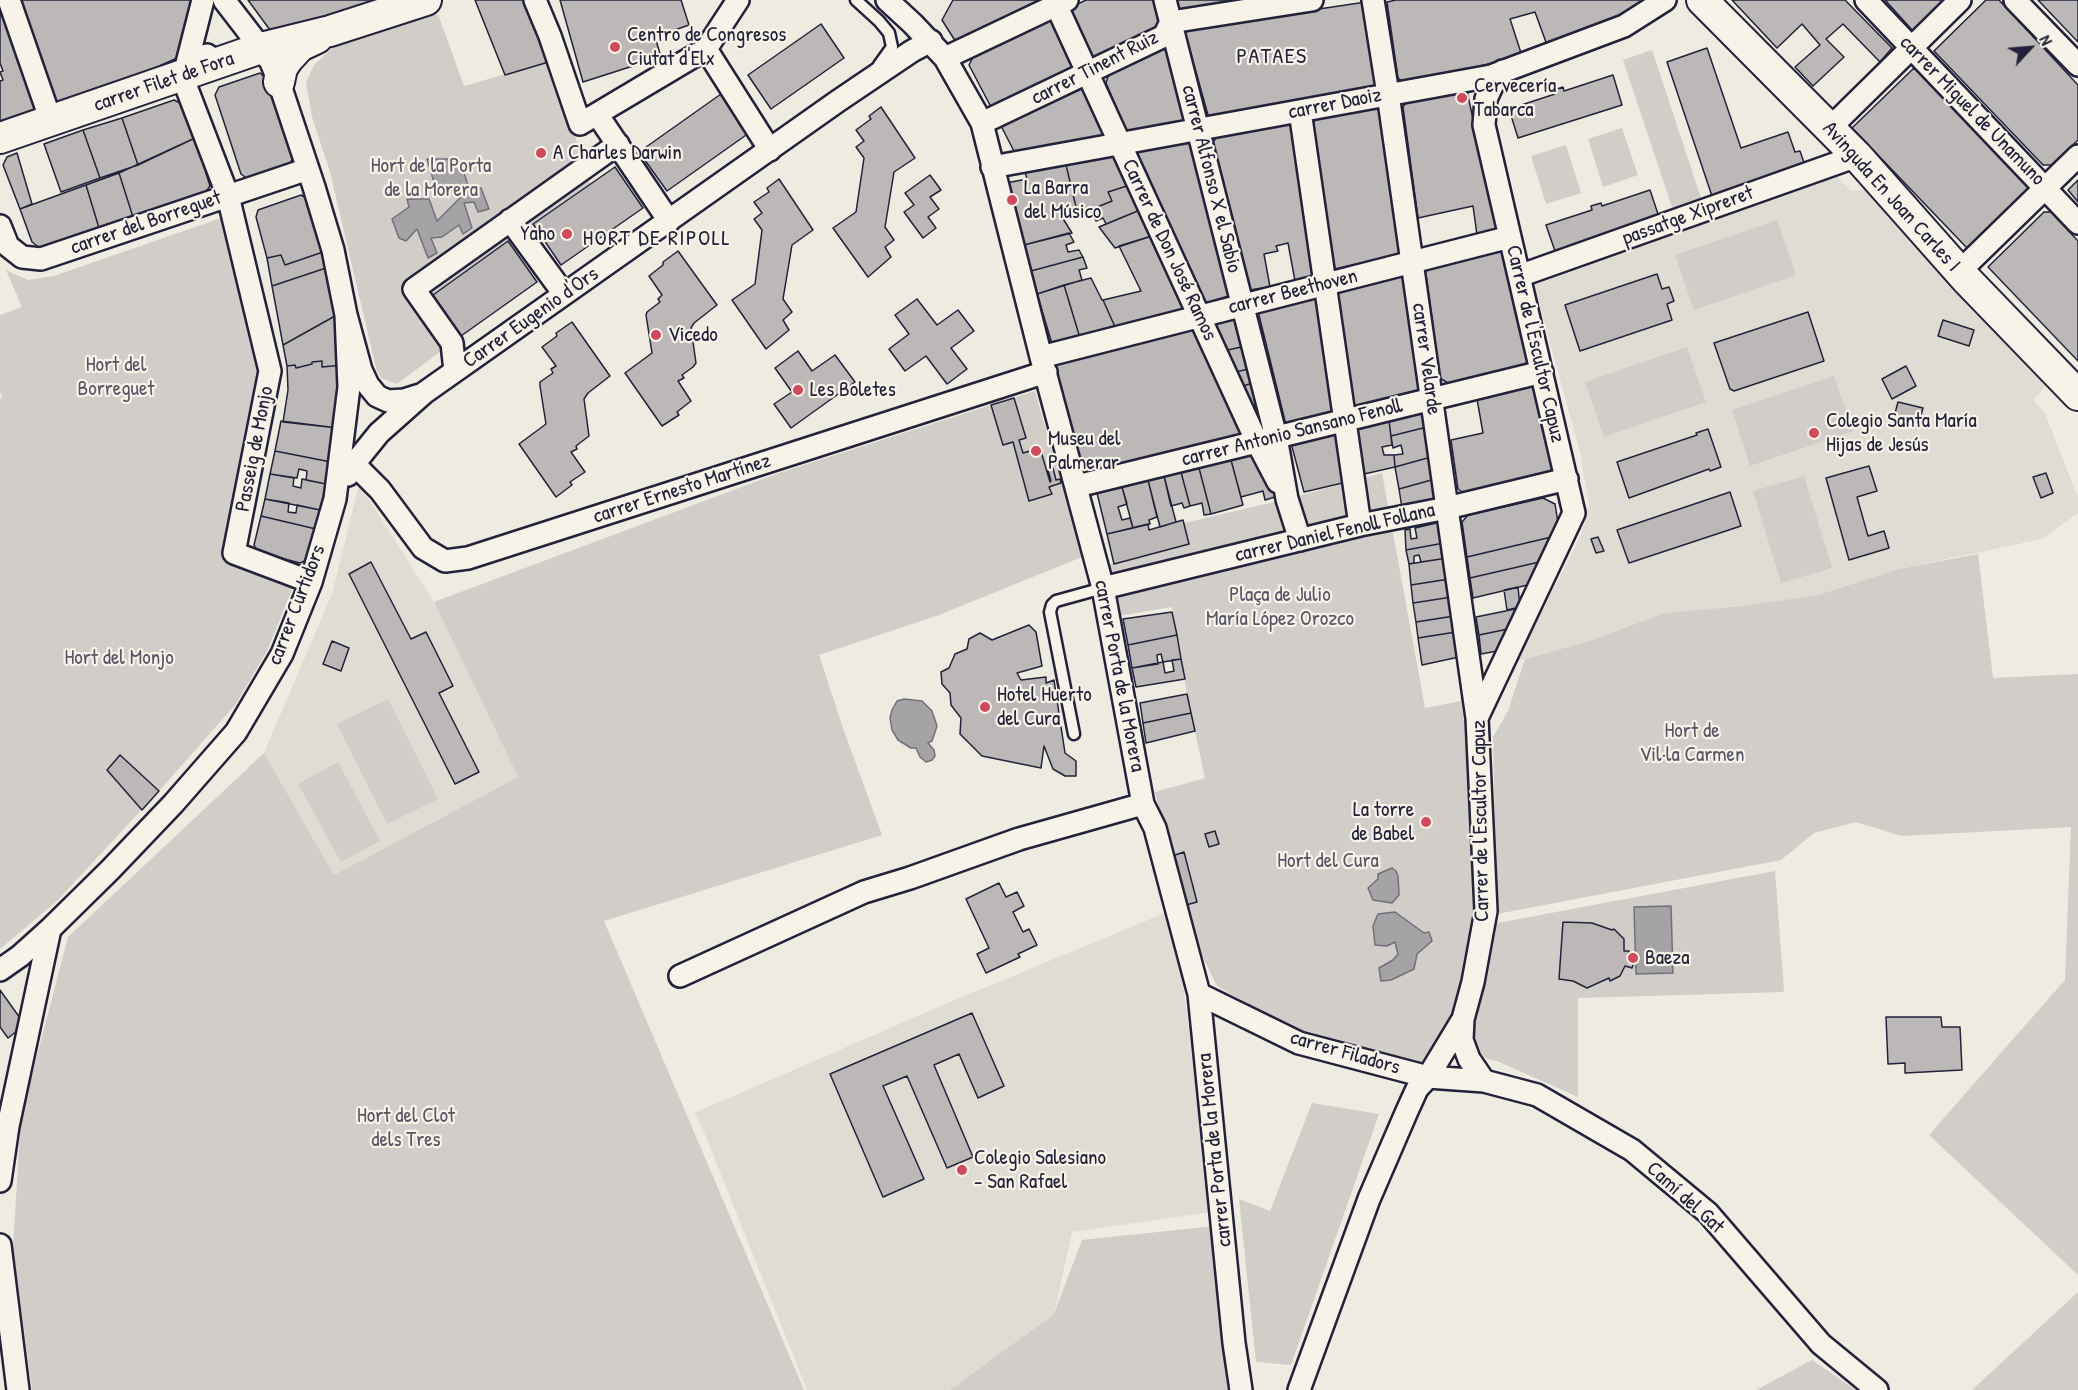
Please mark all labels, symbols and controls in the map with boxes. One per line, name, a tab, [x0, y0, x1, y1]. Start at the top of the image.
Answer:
north arrow	[2000, 18, 2060, 78]
place label: Centro de Congresos Ciutat d'Elx	[627, 22, 786, 72]
street label: carrer Tinent Ruiz	[1027, 25, 1163, 111]
street label: carrer Miguel de Unamuno	[1894, 31, 2050, 191]
text: N	[2034, 31, 2058, 49]
marker: Centro de Congresos Ciutat d'Elx	[608, 40, 622, 54]
district label: PATAES	[1236, 44, 1308, 70]
street label: carrer Filet de Fora	[91, 46, 237, 118]
place label: Cervecería Tabarca	[1474, 73, 1556, 123]
street label: carrer Alfonso X el Sabio	[1175, 83, 1247, 275]
street label: carrer Daoiz	[1286, 83, 1384, 125]
marker: Cervecería Tabarca	[1455, 91, 1469, 105]
street label: Avinguda En Joan Carles I	[1817, 117, 1965, 277]
place label: A Charles Darwin	[553, 140, 682, 166]
marker: A Charles Darwin	[534, 146, 548, 160]
park label: Hort de la Porta de la Morera	[371, 153, 491, 203]
street label: Carrer de Don José Ramos	[1116, 155, 1222, 345]
place label: La Barra del Músico	[1024, 175, 1101, 225]
street label: passatge Xipreret	[1619, 181, 1757, 251]
street label: carrer del Borreguet	[67, 185, 225, 261]
marker: La Barra del Músico	[1005, 193, 1019, 207]
place label: Yaho	[520, 221, 555, 247]
district label: HORT DE RIPOLL	[583, 226, 731, 252]
marker: Yaho	[560, 227, 574, 241]
street label: Carrer de l'Escultor Capuz	[1500, 243, 1570, 445]
street label: Carrer Eugenio d'Ors	[458, 262, 604, 374]
street label: carrer Beethoven	[1226, 264, 1360, 320]
street label: carrer Velarde	[1406, 302, 1446, 416]
place label: Vicedo	[668, 322, 718, 348]
marker: Vicedo	[649, 328, 663, 342]
park label: Hort del Borreguet	[78, 352, 154, 402]
place label: Les Boletes	[810, 377, 896, 403]
marker: Les Boletes	[791, 383, 805, 397]
street label: Passeig de Monjo	[231, 384, 279, 514]
street label: carrer Antonio Sansano Fenoll	[1179, 393, 1405, 473]
place label: Colegio Santa María Hijas de Jesús	[1826, 408, 1977, 458]
place label: Museu del Palmerar	[1048, 426, 1121, 476]
marker: Colegio Santa María Hijas de Jesús	[1807, 426, 1821, 440]
marker: Museu del Palmerar	[1029, 444, 1043, 458]
street label: carrer Ernesto Martínez	[590, 448, 774, 530]
street label: carrer Daniel Fenoll Follana	[1233, 498, 1437, 568]
street label: carrer Curtidors	[263, 541, 331, 669]
street label: carrer Porta de la Morera	[1088, 578, 1150, 774]
park label: Plaça de Julio María López Orozco	[1206, 582, 1354, 632]
park label: Hort del Monjo	[64, 645, 174, 671]
place label: Hotel Huerto del Cura	[997, 682, 1092, 732]
marker: Hotel Huerto del Cura	[978, 700, 992, 714]
park label: Hort de Vil·la Carmen	[1640, 718, 1744, 768]
street label: Carrer de l'Escultor Capuz	[1467, 720, 1495, 922]
place label: La torre de Babel	[1351, 797, 1414, 847]
marker: La torre de Babel	[1419, 815, 1433, 829]
park label: Hort del Cura	[1277, 848, 1379, 874]
place label: Baeza	[1645, 945, 1689, 971]
marker: Baeza	[1626, 951, 1640, 965]
street label: carrer Filadors	[1287, 1025, 1403, 1081]
street label: carrer Porta de la Morera	[1192, 1052, 1238, 1248]
park label: Hort del Clot dels Tres	[357, 1103, 455, 1153]
place label: Colegio Salesiano - San Rafael	[974, 1145, 1106, 1195]
street label: Camí del Gat	[1641, 1157, 1729, 1239]
marker: Colegio Salesiano - San Rafael	[955, 1163, 969, 1177]

